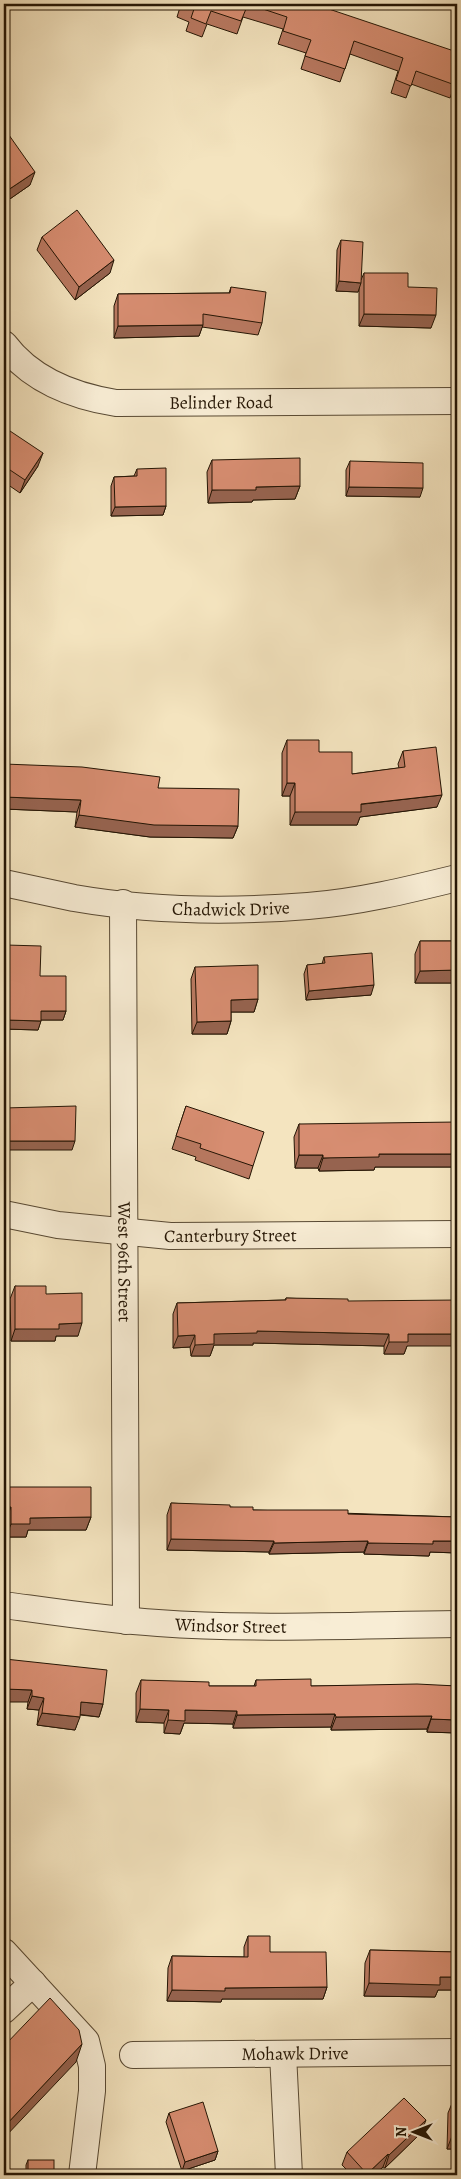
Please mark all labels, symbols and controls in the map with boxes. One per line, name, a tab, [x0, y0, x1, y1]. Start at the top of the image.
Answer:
street label: Belinder Road	[169, 390, 273, 415]
street label: Chadwick Drive	[172, 895, 290, 922]
street label: West 96th Street	[112, 1201, 137, 1322]
street label: Canterbury Street	[163, 1223, 297, 1248]
street label: Windsor Street	[173, 1612, 287, 1639]
street label: Mohawk Drive	[241, 2041, 349, 2066]
north arrow	[388, 2106, 438, 2156]
text: N	[392, 2127, 411, 2137]

